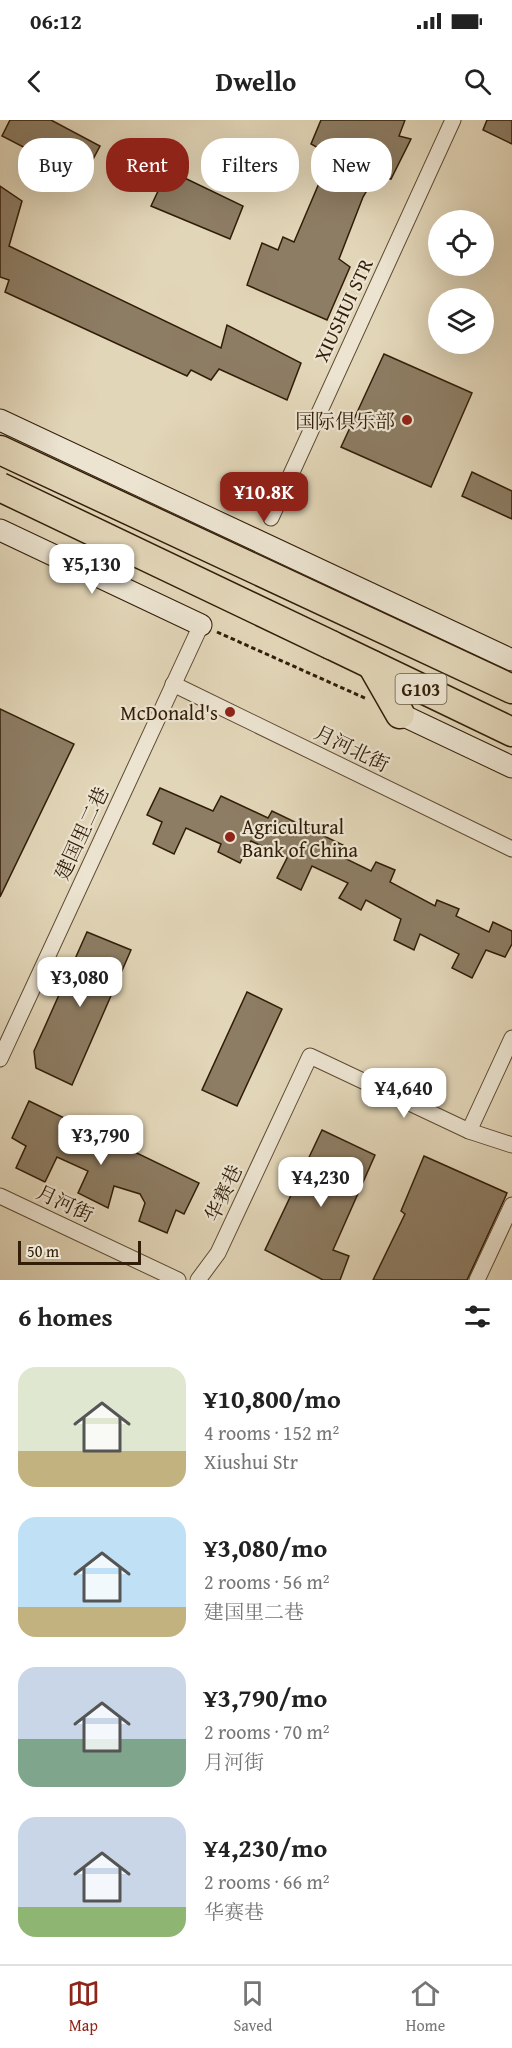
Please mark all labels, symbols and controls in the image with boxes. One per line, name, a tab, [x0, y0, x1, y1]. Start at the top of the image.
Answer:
text: 06:12	[30, 5, 82, 37]
text: Dwello	[216, 61, 296, 101]
icon: back	[18, 65, 51, 98]
icon: search	[461, 65, 494, 98]
chip: Buy	[18, 138, 94, 192]
chip: Rent	[106, 138, 189, 192]
chip: Filters	[201, 138, 299, 192]
chip: New	[311, 138, 392, 192]
map controls	[428, 210, 494, 354]
button: locate	[428, 210, 494, 276]
street label: XIUSHUI STR	[306, 253, 380, 366]
button: layers	[428, 288, 494, 354]
place label: 国际俱乐部	[295, 406, 395, 435]
marker: 国际俱乐部	[400, 413, 414, 427]
pin: ¥10.8K	[215, 472, 313, 523]
text: ¥10.8K	[234, 477, 294, 506]
pin: ¥5,130	[43, 544, 141, 595]
text: ¥5,130	[63, 549, 121, 578]
road number: G103	[396, 674, 446, 704]
place label: McDonald's	[120, 698, 218, 727]
marker: McDonald's	[223, 705, 237, 719]
street label: 月河北街	[310, 717, 394, 779]
street label: 建国里二巷	[47, 782, 115, 884]
place label: Agricultural Bank of China	[242, 812, 359, 864]
marker: Agricultural Bank of China	[223, 830, 237, 844]
pin: ¥3,080	[31, 957, 129, 1008]
text: ¥3,080	[51, 962, 109, 991]
pin: ¥4,640	[355, 1068, 453, 1119]
text: ¥4,640	[375, 1073, 433, 1102]
pin: ¥3,790	[52, 1115, 150, 1166]
text: ¥3,790	[72, 1120, 130, 1149]
pin: ¥4,230	[272, 1157, 370, 1208]
street label: 华赛巷	[197, 1160, 249, 1226]
text: ¥4,230	[292, 1162, 350, 1191]
street label: 月河街	[32, 1177, 98, 1229]
scale bar	[18, 1238, 141, 1266]
text: 50 m	[27, 1239, 59, 1263]
text: 6 homes	[18, 1297, 113, 1336]
icon: filters	[461, 1300, 494, 1333]
text: ¥10,800/mo	[204, 1379, 341, 1418]
icon: home	[66, 1391, 138, 1463]
text: 4 rooms · 152 m²	[204, 1418, 339, 1447]
text: Xiushui Str	[204, 1447, 298, 1476]
text: ¥3,080/mo	[204, 1528, 327, 1567]
icon: home	[66, 1541, 138, 1613]
text: 2 rooms · 56 m²	[204, 1567, 330, 1596]
text: 建国里二巷	[204, 1597, 304, 1626]
text: ¥3,790/mo	[204, 1678, 327, 1717]
icon: home	[66, 1691, 138, 1763]
text: 2 rooms · 70 m²	[204, 1717, 330, 1746]
text: 月河街	[204, 1747, 264, 1776]
text: ¥4,230/mo	[204, 1828, 327, 1867]
icon: home	[66, 1841, 138, 1913]
text: 2 rooms · 66 m²	[204, 1867, 330, 1896]
text: 华赛巷	[204, 1897, 264, 1926]
tab: Map	[67, 1977, 100, 2037]
tab: Saved	[233, 1977, 272, 2037]
tab: Home	[406, 1977, 445, 2037]

